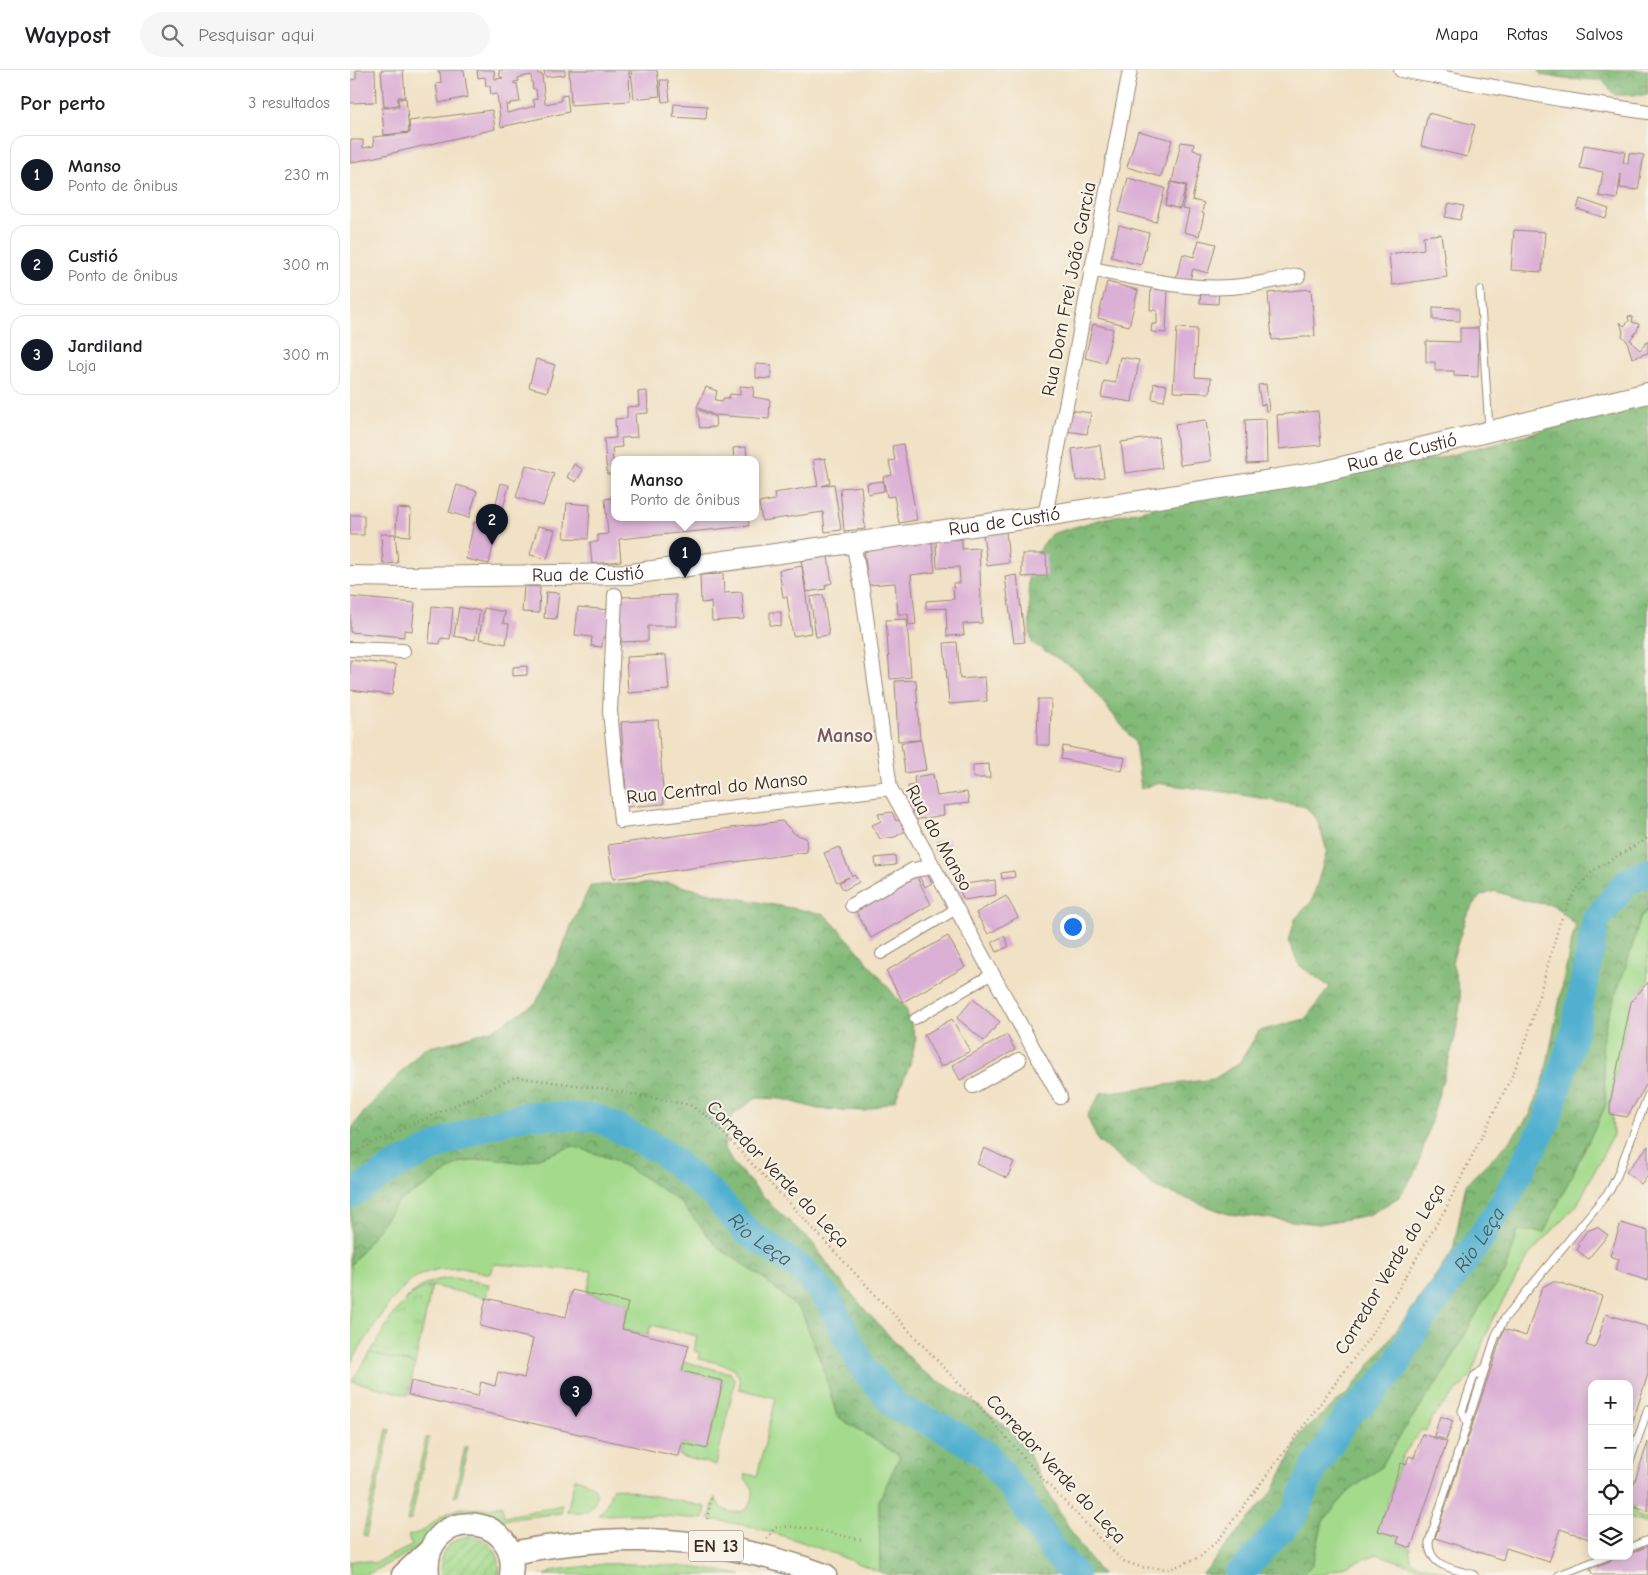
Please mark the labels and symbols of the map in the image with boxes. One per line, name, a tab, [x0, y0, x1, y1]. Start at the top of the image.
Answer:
street label: Rua Dom Frei João Garcia	[1037, 180, 1101, 398]
street label: Rua de Custió	[1345, 429, 1459, 476]
street label: Rua de Custió	[947, 503, 1062, 540]
pin: 2	[476, 504, 508, 545]
pin: 1	[669, 537, 701, 578]
street label: Rua de Custió	[532, 561, 646, 586]
district label: Manso	[817, 724, 873, 747]
street label: Rua Central do Manso	[625, 768, 809, 808]
street label: Rua do Manso	[901, 781, 977, 895]
your location	[1060, 914, 1086, 940]
street label: Corredor Verde do Leça	[702, 1096, 854, 1252]
street label: Corredor Verde do Leça	[1330, 1180, 1450, 1358]
water label: Rio Leça	[1449, 1202, 1509, 1276]
water label: Rio Leça	[724, 1208, 796, 1271]
pin: 3	[560, 1376, 592, 1417]
street label: Corredor Verde do Leça	[981, 1390, 1131, 1548]
road number: EN 13	[688, 1530, 744, 1562]

